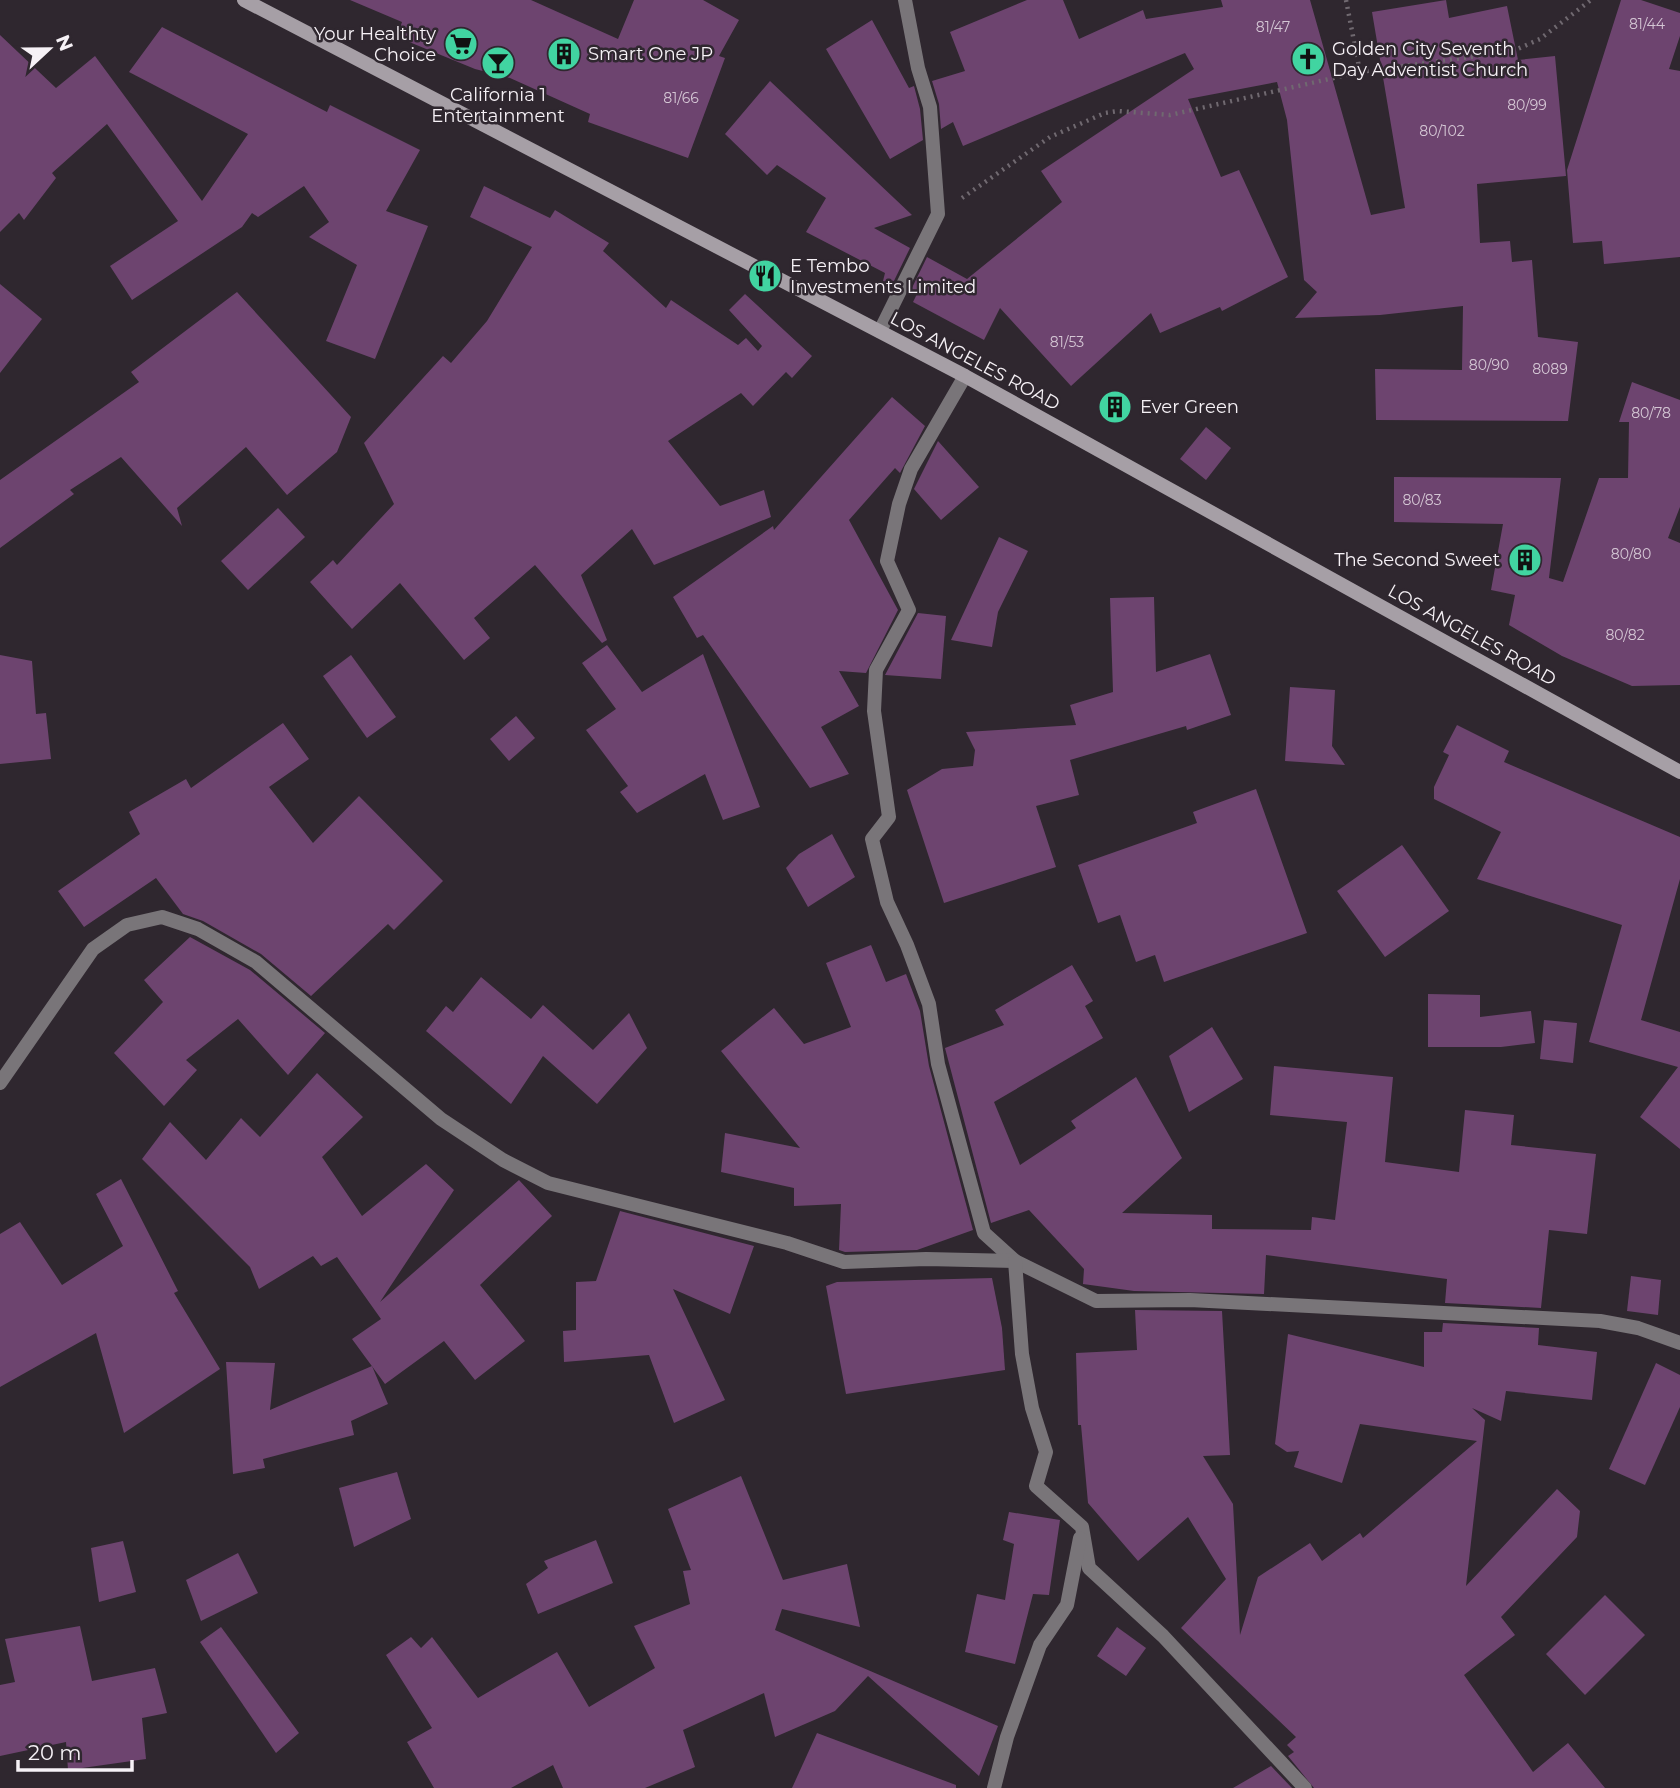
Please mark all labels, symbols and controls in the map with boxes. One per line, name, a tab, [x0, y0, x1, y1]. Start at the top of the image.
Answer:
north arrow	[14, 14, 84, 84]
house number: 81/44	[1629, 15, 1666, 33]
house number: 81/47	[1256, 18, 1290, 36]
place label: Your Healthty Choice	[314, 23, 436, 66]
supermarket icon: Your Healthty Choice	[442, 25, 480, 63]
text: N	[51, 31, 78, 54]
building icon: Smart One JP	[545, 35, 583, 73]
place label: Golden City Seventh Day Adventist Church	[1332, 38, 1528, 81]
church icon: Golden City Seventh Day Adventist Church	[1289, 40, 1327, 78]
place label: Smart One JP	[588, 43, 713, 65]
bar icon: California 1 Entertainment	[479, 44, 517, 82]
place label: California 1 Entertainment	[431, 84, 565, 127]
house number: 81/66	[663, 89, 699, 107]
house number: 80/99	[1507, 96, 1547, 114]
house number: 80/102	[1419, 122, 1465, 140]
place label: E Tembo Investments Limited	[790, 255, 976, 298]
restaurant icon: E Tembo Investments Limited	[746, 257, 784, 295]
street label: LOS ANGELES ROAD	[886, 307, 1064, 415]
house number: 81/53	[1050, 333, 1084, 351]
house number: 80/90	[1469, 356, 1509, 374]
house number: 8089	[1532, 360, 1568, 378]
building icon: Ever Green	[1096, 388, 1134, 426]
place label: Ever Green	[1140, 396, 1239, 418]
house number: 80/78	[1631, 404, 1671, 422]
house number: 80/83	[1402, 491, 1442, 509]
building icon: The Second Sweet	[1506, 541, 1544, 579]
house number: 80/80	[1611, 545, 1651, 563]
place label: The Second Sweet	[1334, 549, 1500, 571]
street label: LOS ANGELES ROAD	[1384, 580, 1560, 690]
house number: 80/82	[1605, 626, 1645, 644]
scale bar	[18, 1728, 131, 1772]
text: 20 m	[28, 1740, 82, 1765]

